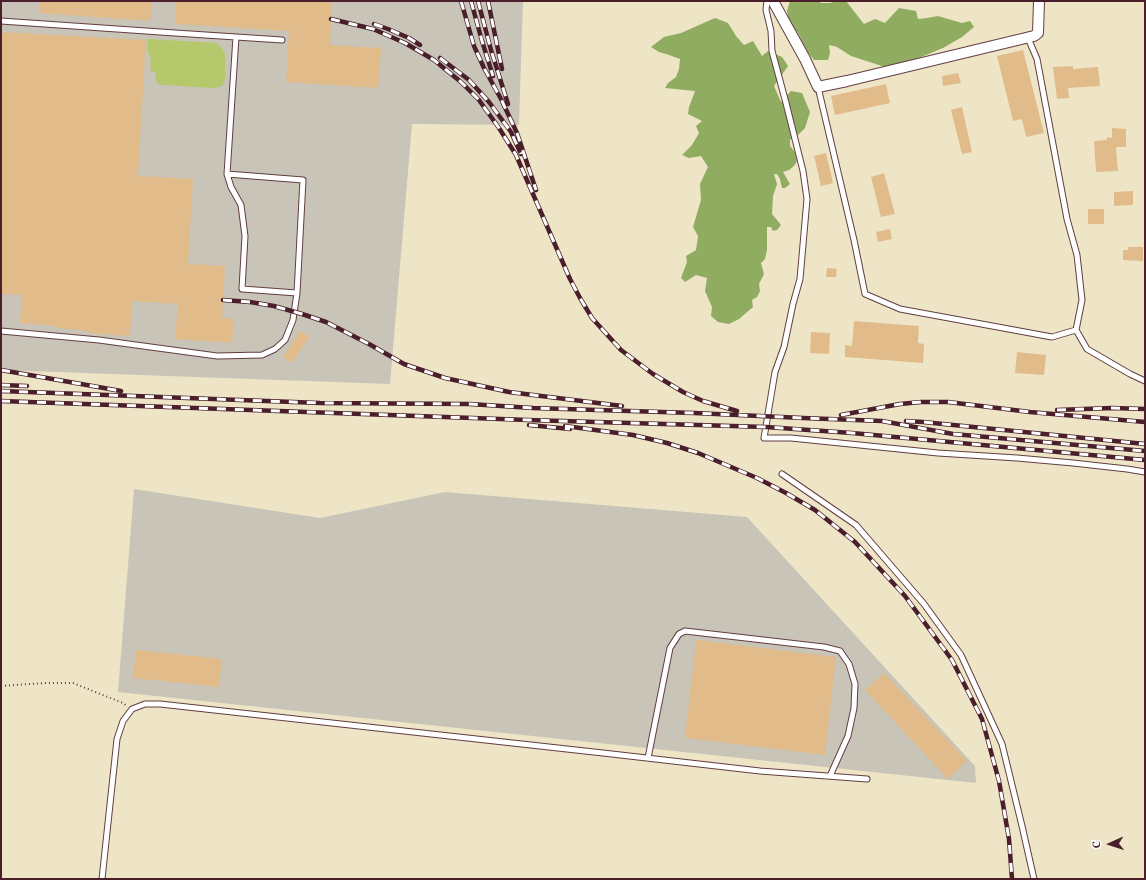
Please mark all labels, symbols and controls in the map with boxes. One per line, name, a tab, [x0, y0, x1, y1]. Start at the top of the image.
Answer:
north arrow	[1090, 824, 1130, 864]
text: С	[1090, 841, 1105, 849]

